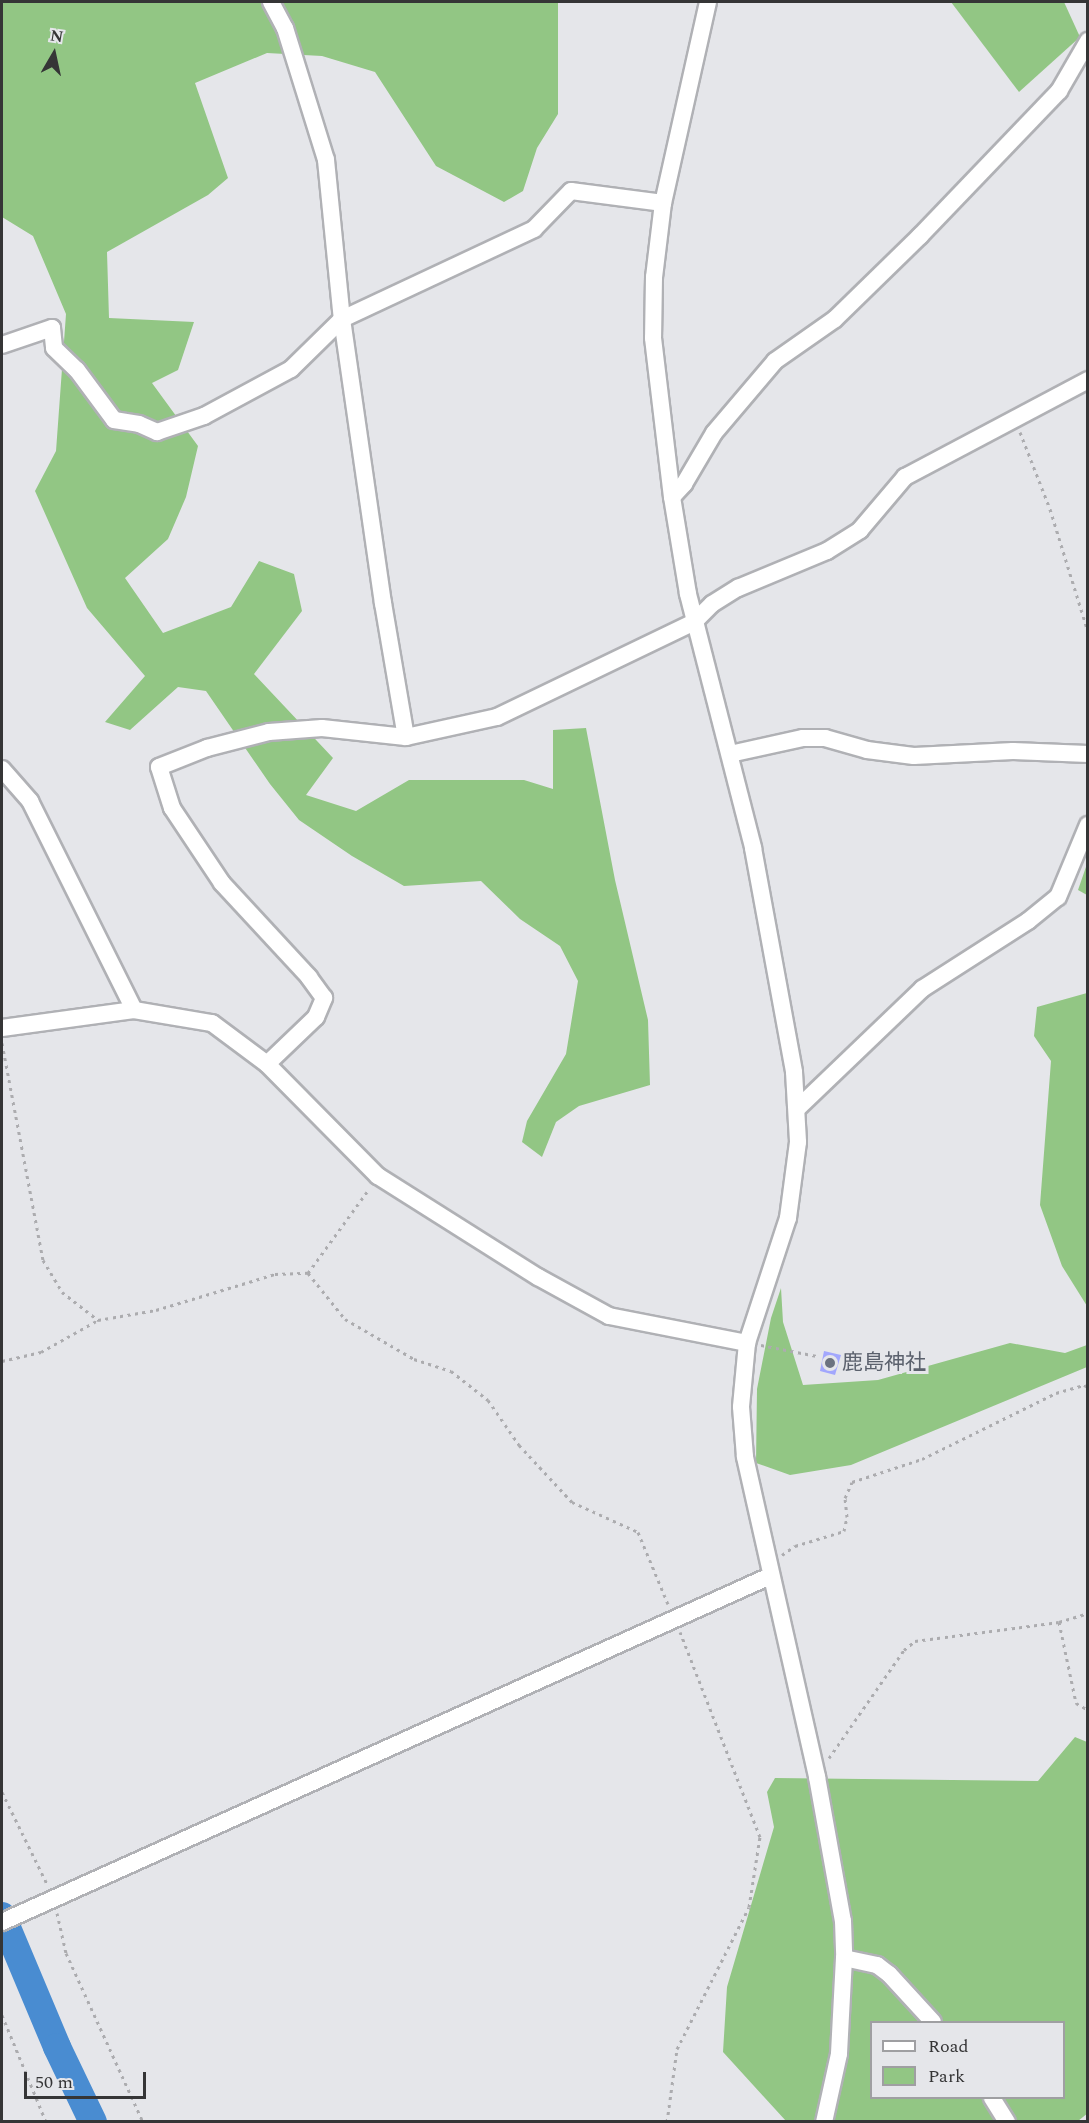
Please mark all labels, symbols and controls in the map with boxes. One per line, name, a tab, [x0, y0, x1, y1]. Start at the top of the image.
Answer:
text: N	[48, 23, 65, 49]
north arrow	[24, 24, 84, 84]
place label: 鹿島神社	[842, 1350, 926, 1376]
marker: 鹿島神社	[823, 1356, 837, 1370]
legend	[870, 2021, 1065, 2099]
text: Road	[928, 2033, 969, 2060]
scale bar	[27, 2060, 148, 2098]
text: Park	[928, 2063, 965, 2090]
text: 50 m	[35, 2069, 73, 2096]

